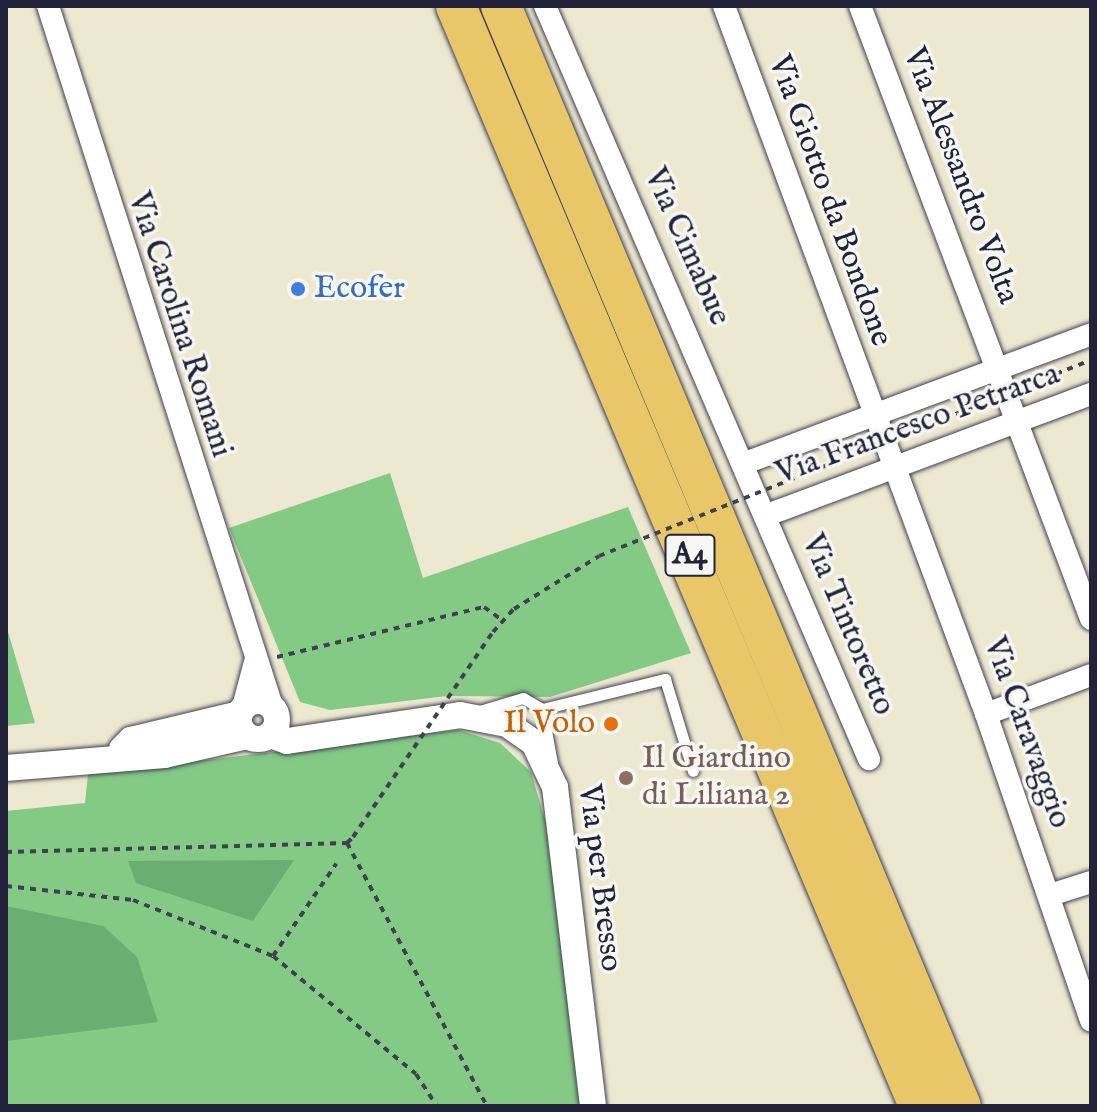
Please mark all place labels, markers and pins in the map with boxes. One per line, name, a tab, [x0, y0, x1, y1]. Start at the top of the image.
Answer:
place label: Ecofer	[314, 270, 405, 308]
marker: Ecofer	[289, 280, 307, 298]
place label: Il Volo	[503, 705, 595, 743]
marker: Il Volo	[602, 715, 620, 733]
place label: Il Giardino di Liliana 2	[642, 741, 791, 816]
marker: Il Giardino di Liliana 2	[617, 769, 635, 787]

